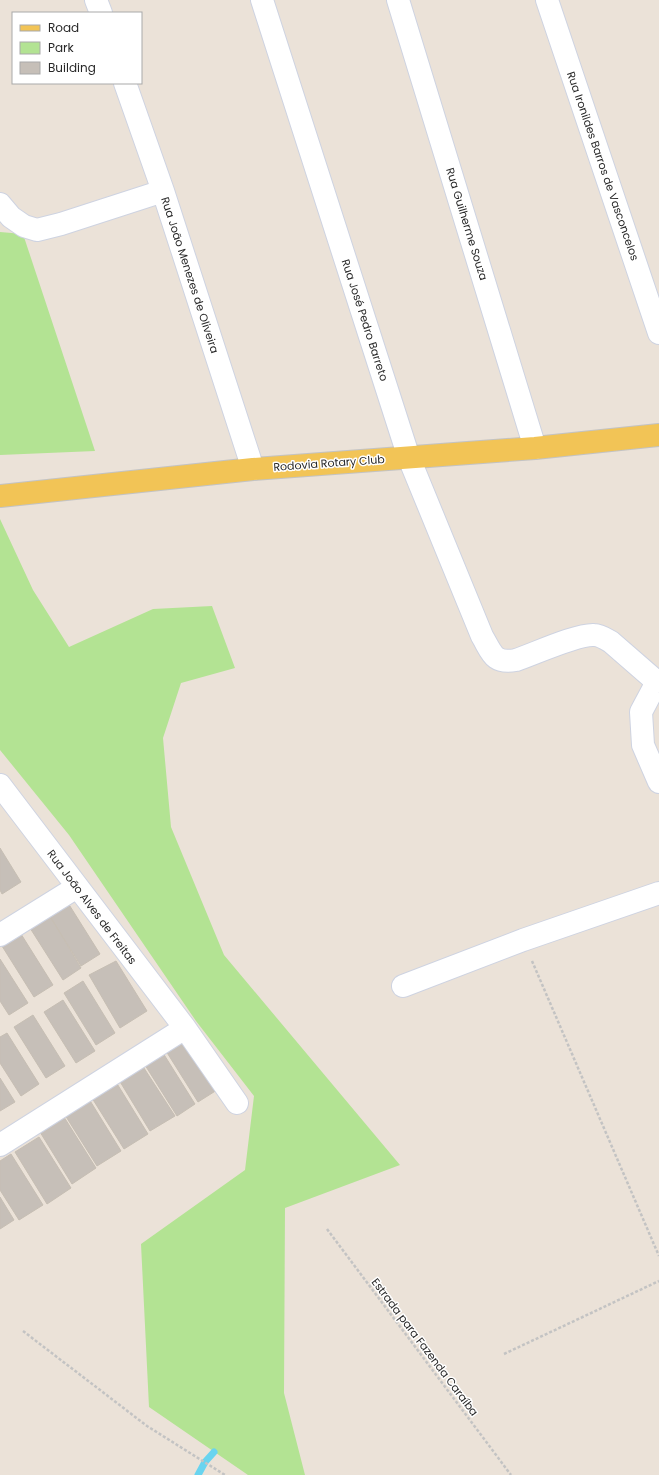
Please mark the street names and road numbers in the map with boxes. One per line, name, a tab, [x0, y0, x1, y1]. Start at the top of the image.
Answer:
street label: Rua Ironildes Barros de Vasconcelos	[563, 69, 643, 263]
street label: Rua Guilherme Souza	[442, 166, 492, 282]
street label: Rua João Menezes de Oliveira	[157, 195, 223, 355]
street label: Rua José Pedro Barreto	[338, 257, 392, 383]
street label: Rodovia Rotary Club	[273, 451, 385, 475]
street label: Rua João Alves de Freitas	[44, 846, 141, 968]
street label: Estrada para Fazenda Caraíba	[368, 1275, 482, 1419]

